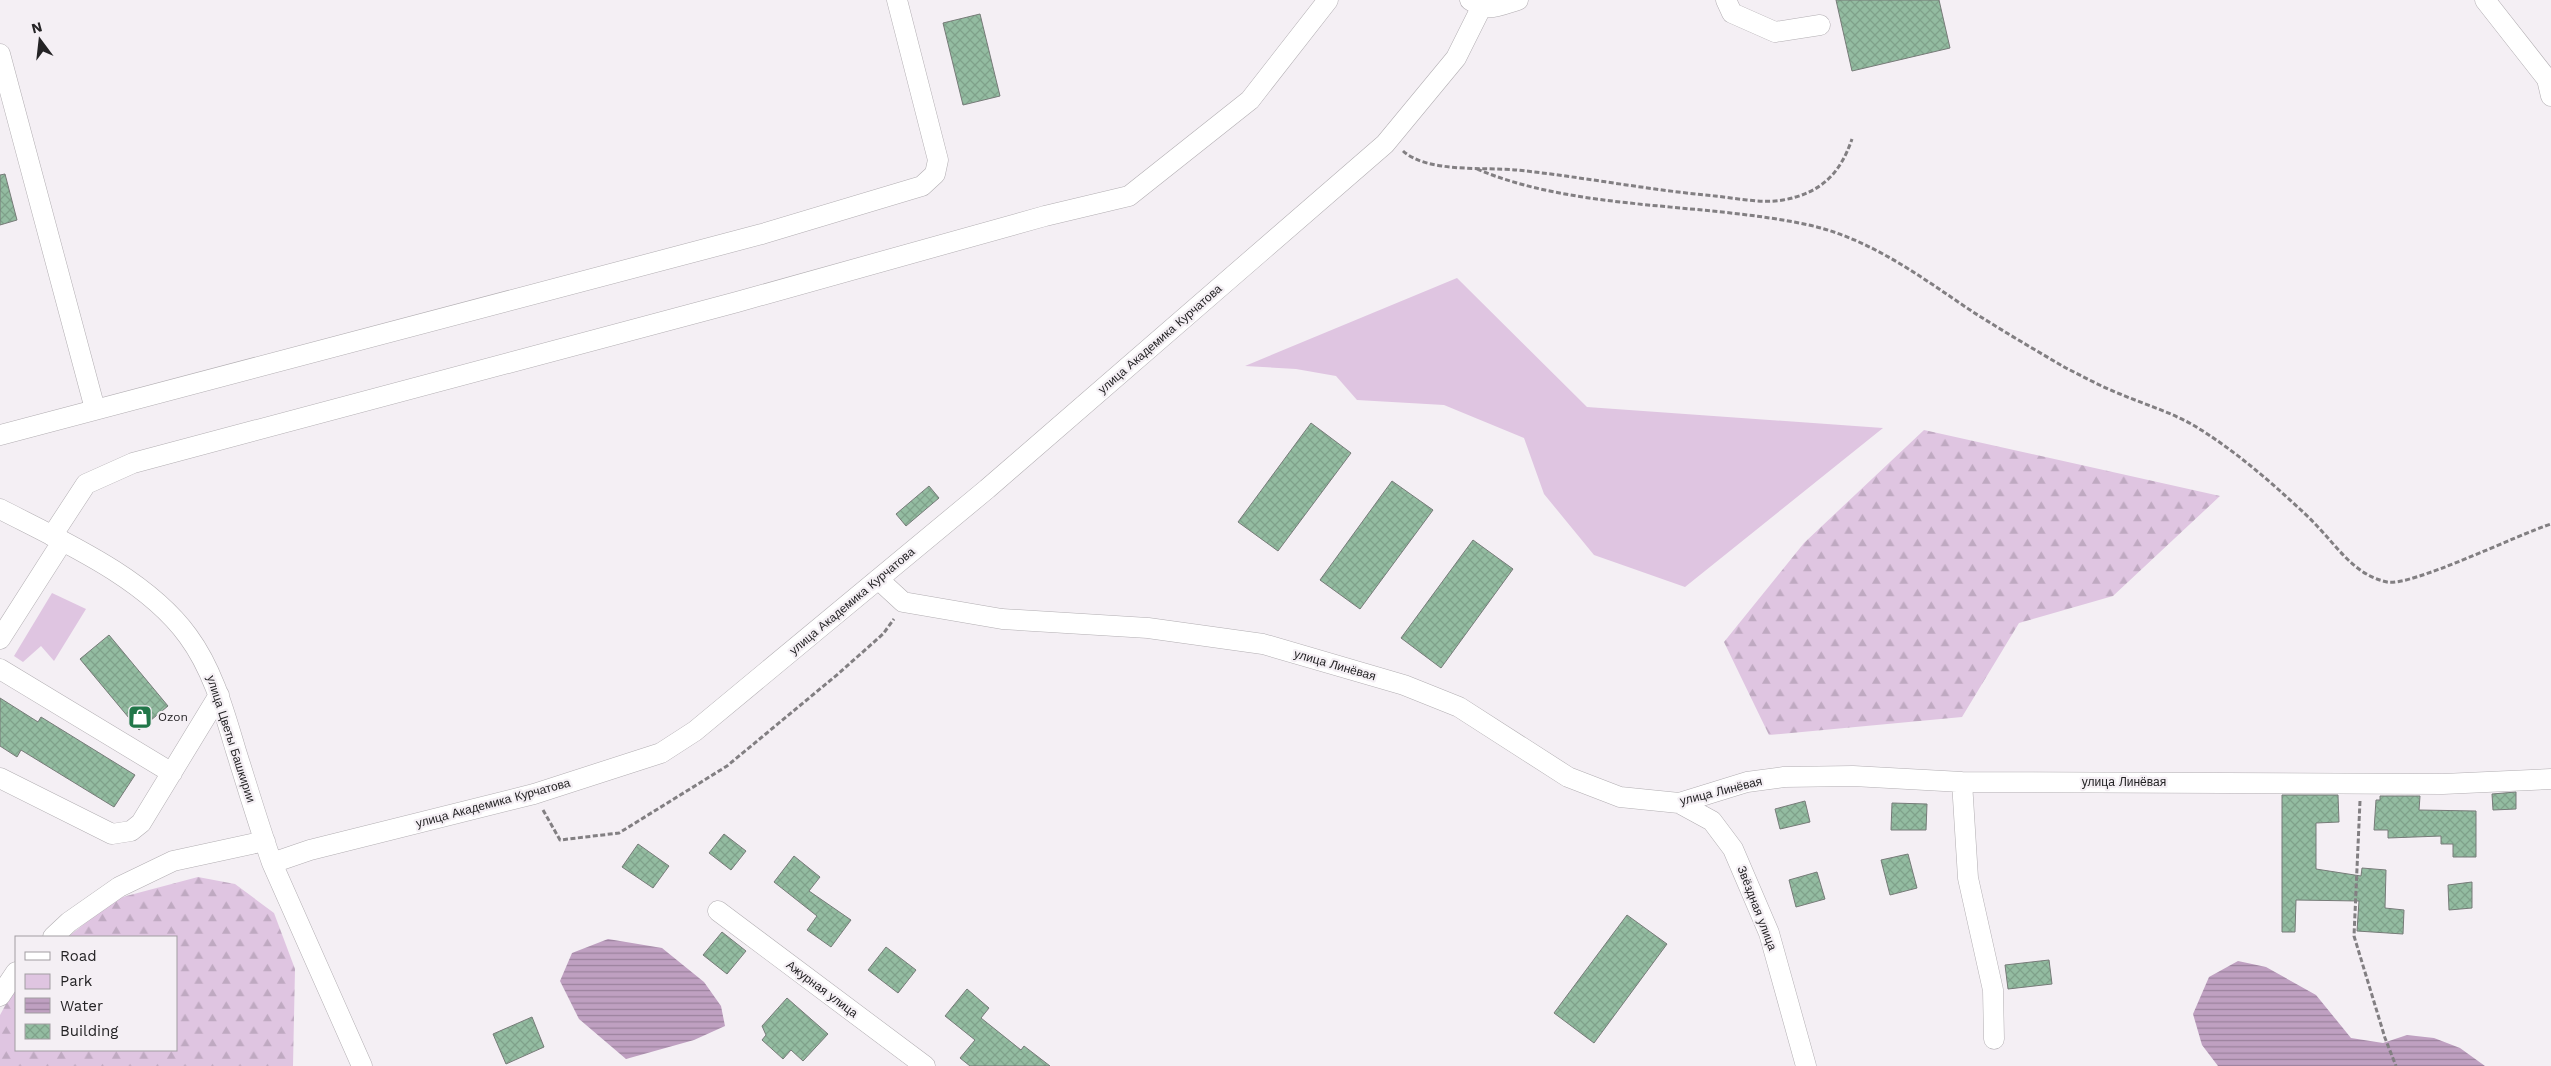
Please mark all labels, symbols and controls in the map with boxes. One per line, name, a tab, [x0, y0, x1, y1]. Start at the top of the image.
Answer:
north arrow	[15, 15, 65, 65]
text: N	[30, 18, 44, 37]
street label: улица Академика Курчатова	[1095, 281, 1225, 396]
street label: улица Академика Курчатова	[787, 544, 918, 657]
street label: улица Линёвая	[1293, 647, 1377, 683]
street label: улица Цветы Башкирии	[204, 674, 258, 804]
shop icon: Ozon	[127, 704, 153, 730]
place label: Ozon	[158, 710, 188, 724]
street label: улица Линёвая	[1678, 774, 1764, 808]
street label: улица Линёвая	[2082, 775, 2166, 789]
street label: улица Академика Курчатова	[414, 776, 572, 830]
street label: Звёздная улица	[1734, 864, 1780, 953]
legend	[15, 936, 178, 1051]
text: Road	[60, 947, 97, 965]
street label: Ажурная улица	[784, 958, 861, 1021]
text: Park	[60, 972, 93, 990]
text: Water	[60, 997, 103, 1015]
text: Building	[60, 1022, 118, 1040]

